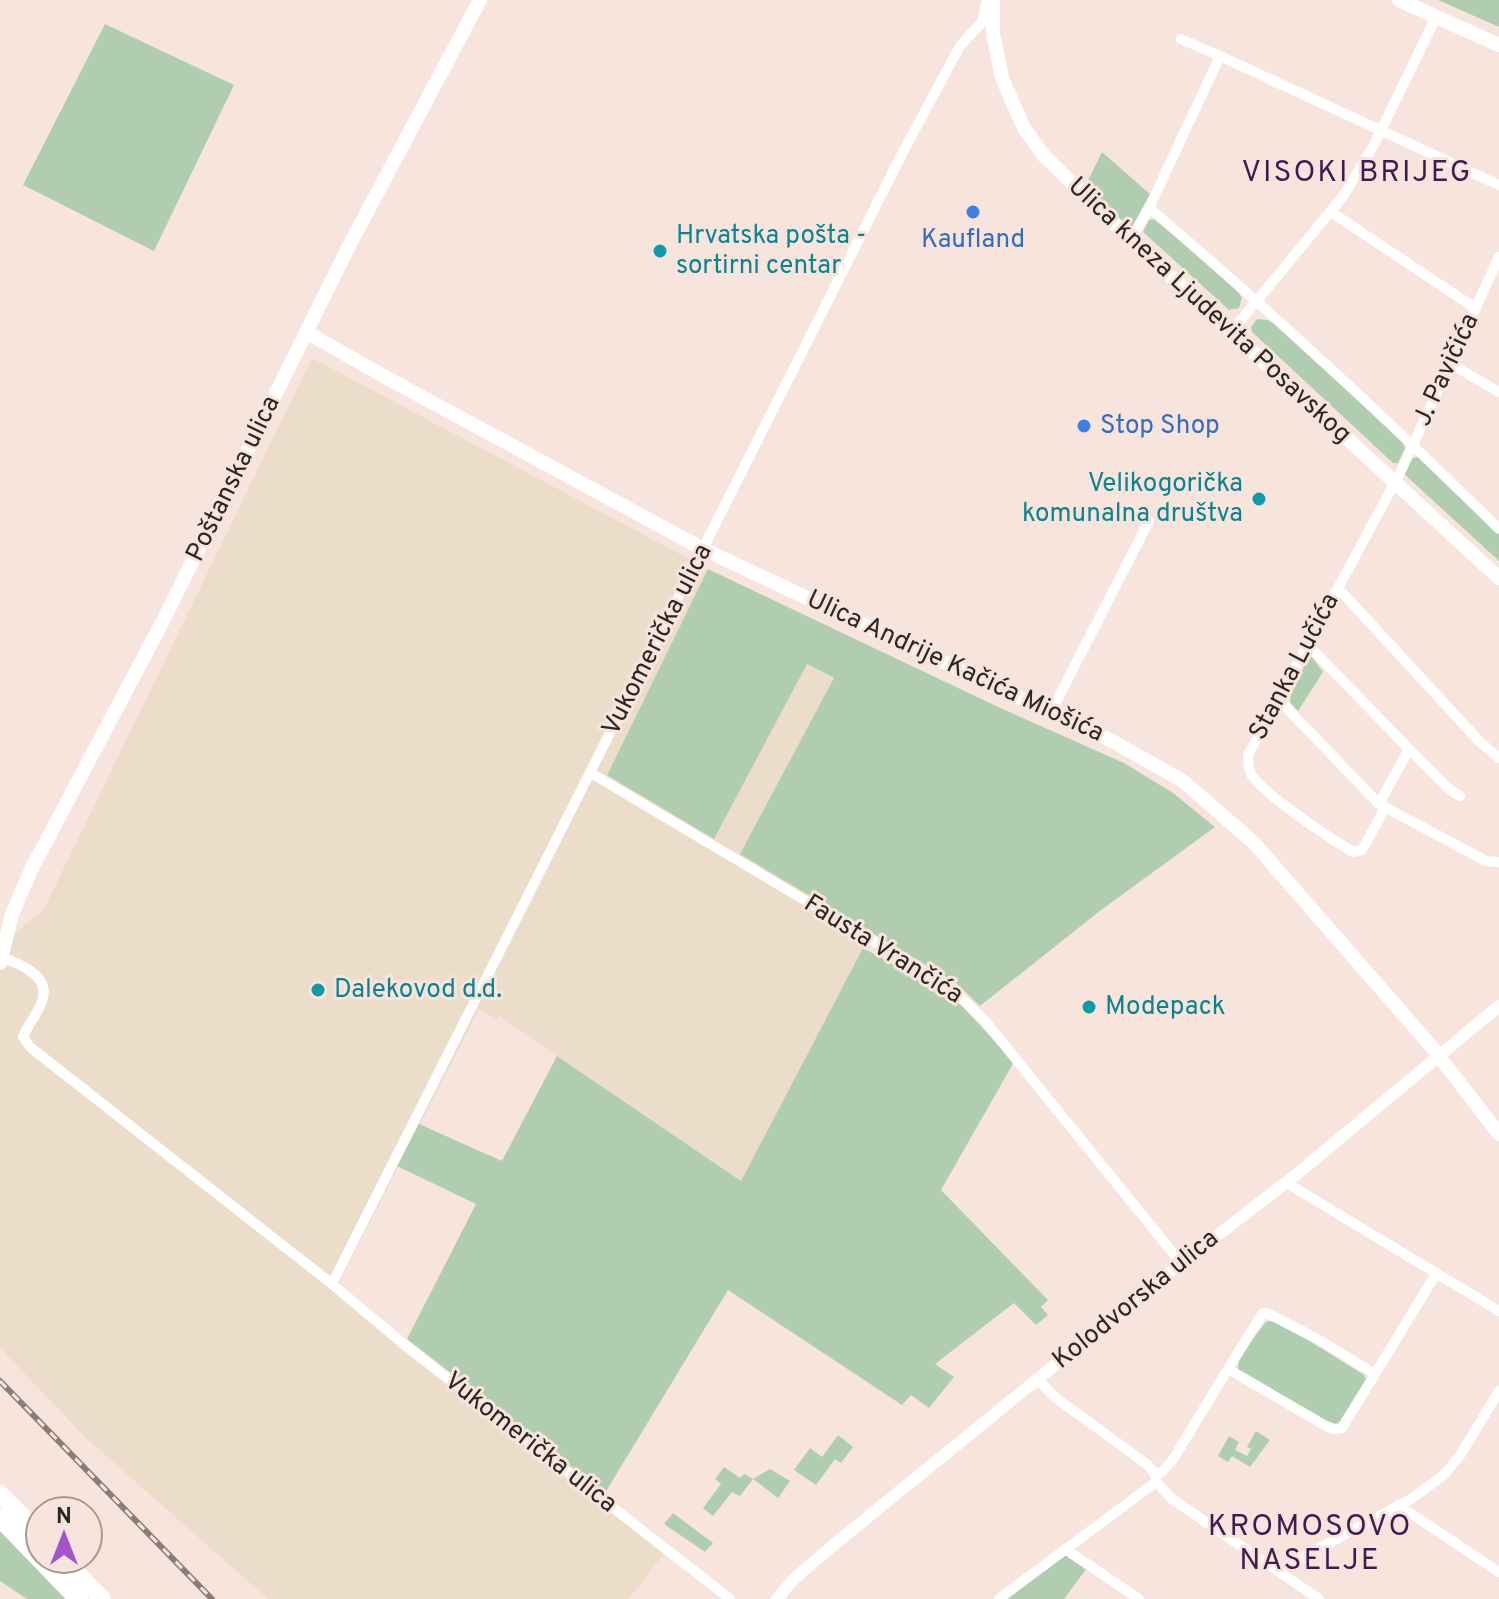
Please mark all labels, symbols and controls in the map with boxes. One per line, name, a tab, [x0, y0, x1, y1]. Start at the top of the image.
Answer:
district label: VISOKI BRIJEG	[1242, 155, 1472, 192]
street label: Ulica kneza Ljudevita Posavskog	[1060, 171, 1358, 451]
marker: Kaufland	[964, 203, 982, 221]
place label: Hrvatska pošta - sortirni centar	[676, 220, 866, 283]
place label: Kaufland	[921, 224, 1025, 257]
marker: Hrvatska pošta - sortirni centar	[651, 242, 669, 260]
street label: J. Pavičića	[1407, 308, 1487, 432]
street label: Poštanska ulica	[180, 391, 288, 567]
place label: Stop Shop	[1100, 410, 1220, 443]
marker: Stop Shop	[1075, 417, 1093, 435]
place label: Velikogorička komunalna društva	[1022, 468, 1243, 531]
marker: Velikogorička komunalna društva	[1250, 490, 1268, 508]
street label: Vukomerička ulica	[595, 539, 721, 741]
street label: Ulica Andrije Kačića Miošića	[801, 584, 1109, 750]
street label: Stanka Lučića	[1242, 588, 1348, 746]
street label: Fausta Vrančića	[797, 888, 969, 1012]
place label: Dalekovod d.d.	[334, 974, 502, 1007]
marker: Dalekovod d.d.	[309, 981, 327, 999]
place label: Modepack	[1105, 991, 1226, 1024]
marker: Modepack	[1080, 998, 1098, 1016]
street label: Kolodvorska ulica	[1046, 1223, 1226, 1377]
street label: Vukomerička ulica	[437, 1365, 623, 1521]
north arrow	[24, 1495, 104, 1575]
text: N	[56, 1504, 72, 1531]
district label: KROMOSOVO NASELJE	[1208, 1509, 1412, 1580]

